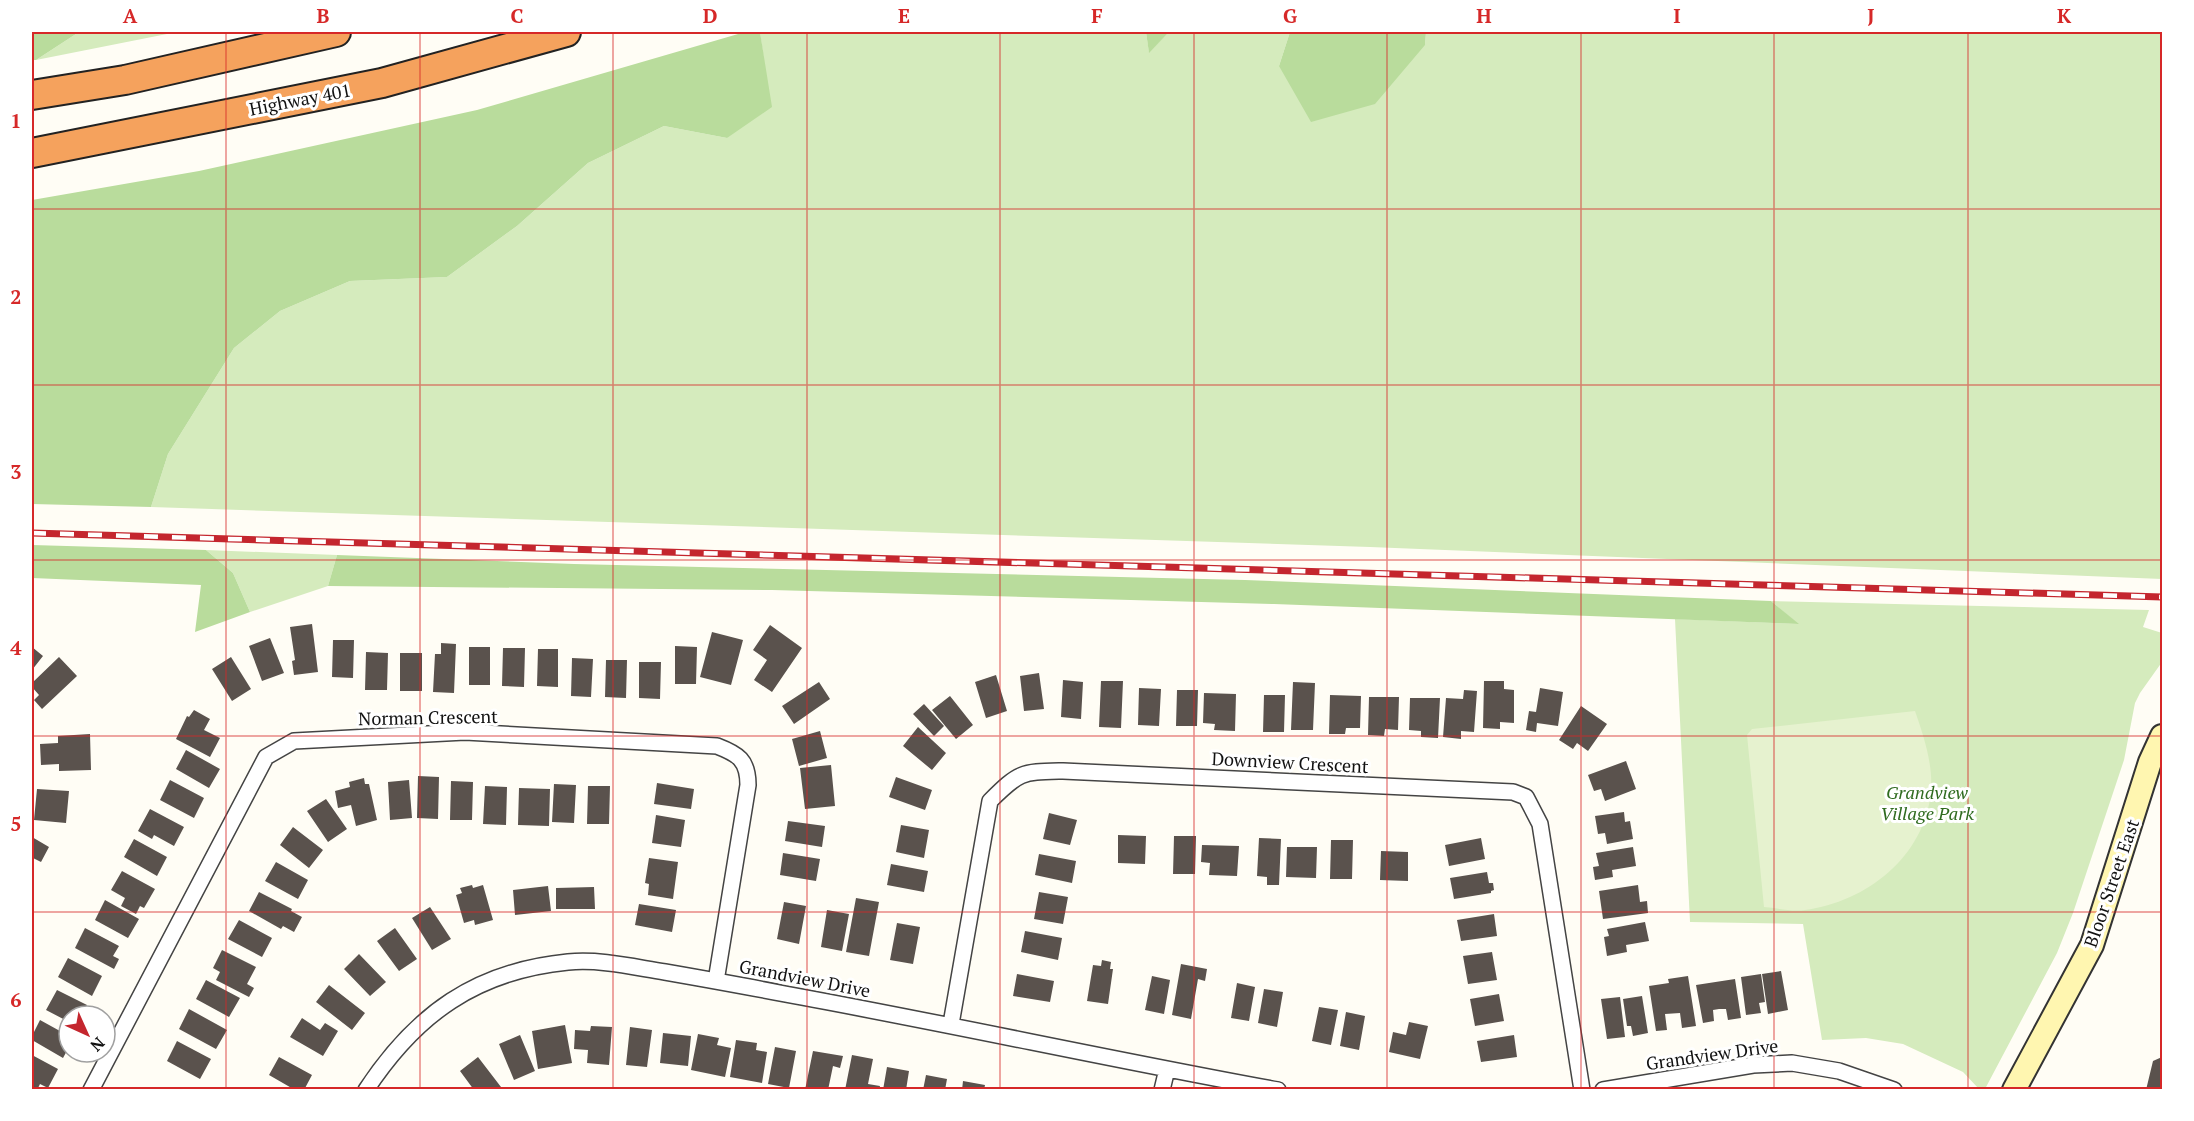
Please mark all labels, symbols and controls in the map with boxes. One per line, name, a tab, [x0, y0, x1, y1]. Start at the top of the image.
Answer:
text: A	[123, 2, 138, 29]
text: B	[317, 2, 330, 29]
text: C	[510, 2, 524, 29]
text: D	[703, 2, 717, 29]
text: E	[898, 2, 910, 29]
text: F	[1091, 2, 1103, 29]
text: G	[1283, 2, 1297, 29]
text: H	[1476, 2, 1492, 29]
text: I	[1673, 2, 1681, 29]
text: J	[1867, 2, 1875, 29]
text: K	[2057, 2, 2072, 29]
street label: Highway 401	[247, 77, 353, 121]
text: 1	[10, 107, 22, 134]
text: 2	[10, 283, 22, 310]
text: 3	[10, 458, 22, 485]
text: 4	[10, 634, 22, 661]
street label: Norman Crescent	[358, 704, 498, 730]
street label: Downview Crescent	[1211, 746, 1369, 778]
park label: Grandview Village Park	[1880, 780, 1974, 825]
text: 5	[10, 810, 22, 837]
street label: Bloor Street East	[2078, 815, 2144, 950]
street label: Grandview Drive	[737, 954, 873, 1002]
text: 6	[10, 986, 22, 1013]
north arrow	[57, 1004, 117, 1064]
text: N	[86, 1033, 110, 1057]
street label: Grandview Drive	[1644, 1033, 1780, 1075]

